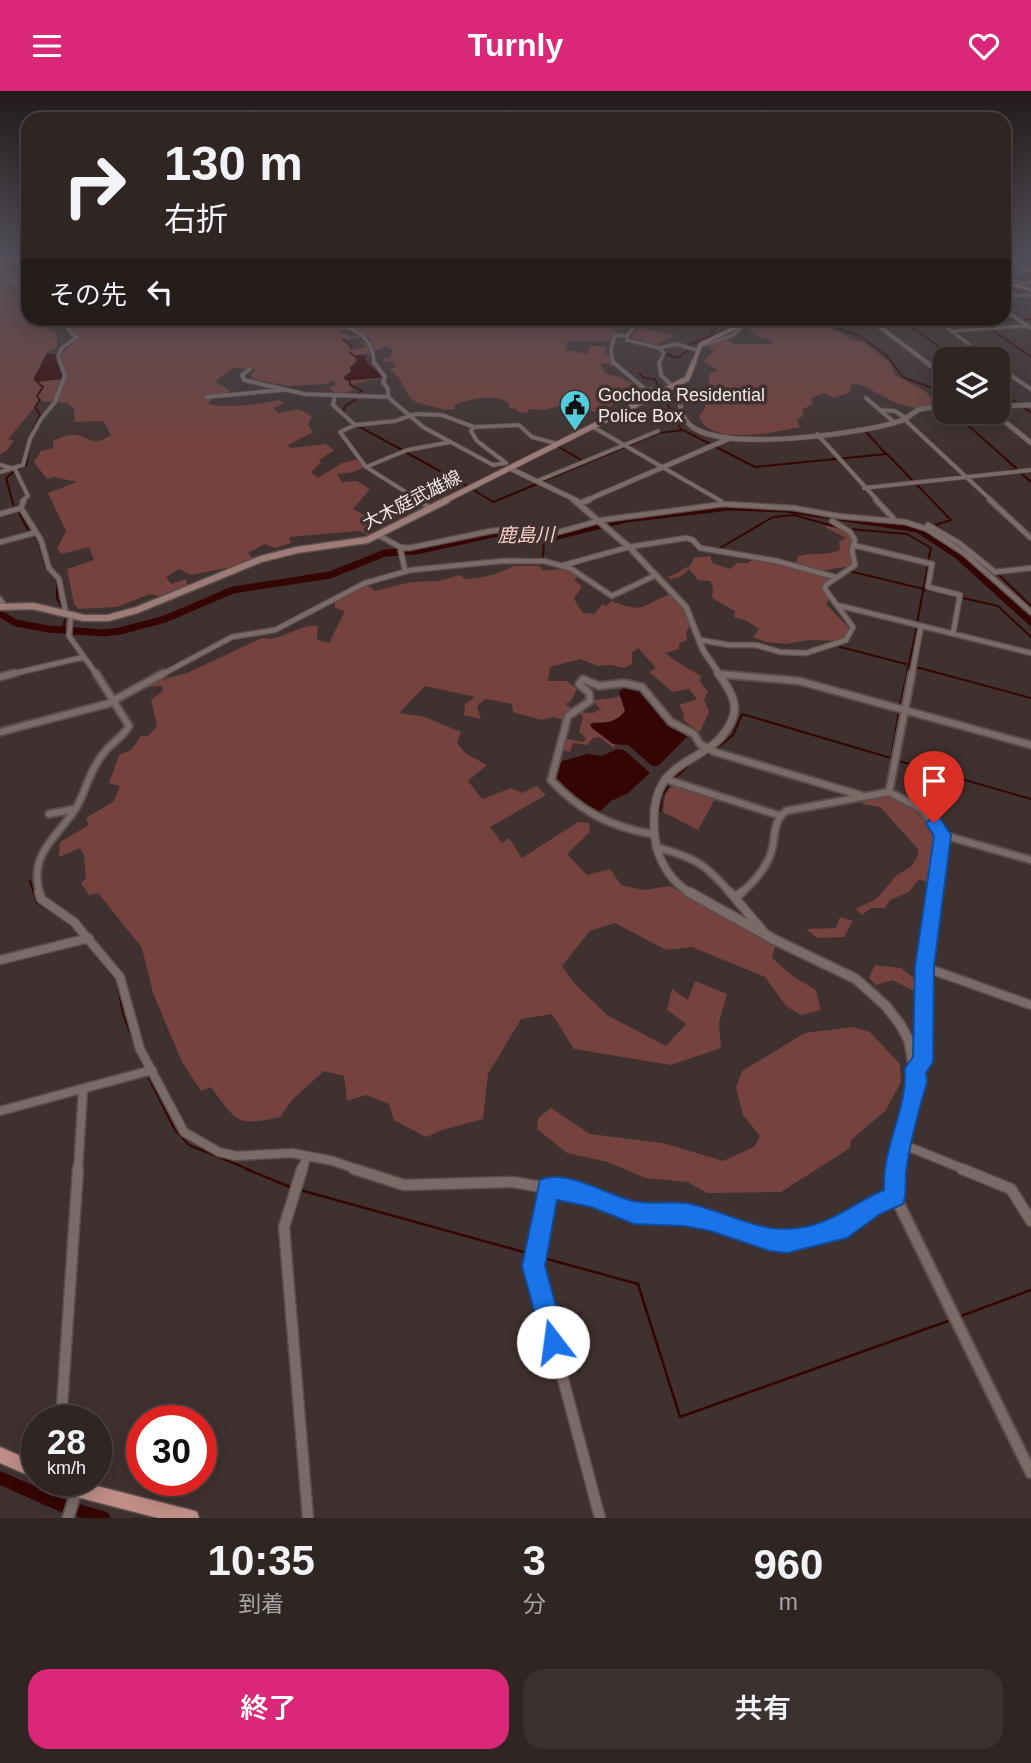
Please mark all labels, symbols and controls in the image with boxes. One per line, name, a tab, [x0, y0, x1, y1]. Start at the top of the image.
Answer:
icon: menu	[28, 27, 66, 65]
text: Turnly	[468, 27, 563, 63]
icon: heart	[965, 27, 1003, 65]
text: 130 m	[164, 136, 303, 190]
icon: right	[49, 140, 140, 231]
text: 右折	[164, 201, 228, 237]
icon: left	[141, 273, 179, 311]
text: その先	[49, 280, 127, 310]
map controls	[933, 347, 1010, 424]
button: layers	[933, 347, 1010, 424]
place label: Gochoda Residential Police Box	[598, 385, 765, 426]
public building icon: Gochoda Residential Police Box	[558, 388, 592, 432]
street label: 大木庭武雄線	[359, 467, 465, 533]
water label: 鹿島川	[497, 524, 557, 546]
pin	[904, 751, 964, 823]
icon: arrive	[915, 762, 953, 800]
position arrow	[516, 1305, 590, 1379]
speed limit sign: 30	[126, 1405, 217, 1496]
text: 28	[47, 1422, 86, 1461]
text: km/h	[47, 1458, 86, 1478]
text: 10:35	[208, 1537, 315, 1584]
text: 3	[522, 1537, 546, 1584]
text: 960	[753, 1541, 823, 1588]
text: m	[779, 1589, 798, 1615]
text: 到着	[238, 1591, 284, 1617]
text: 分	[523, 1591, 546, 1617]
button: 終了	[28, 1669, 509, 1749]
button: 共有	[523, 1669, 1003, 1749]

